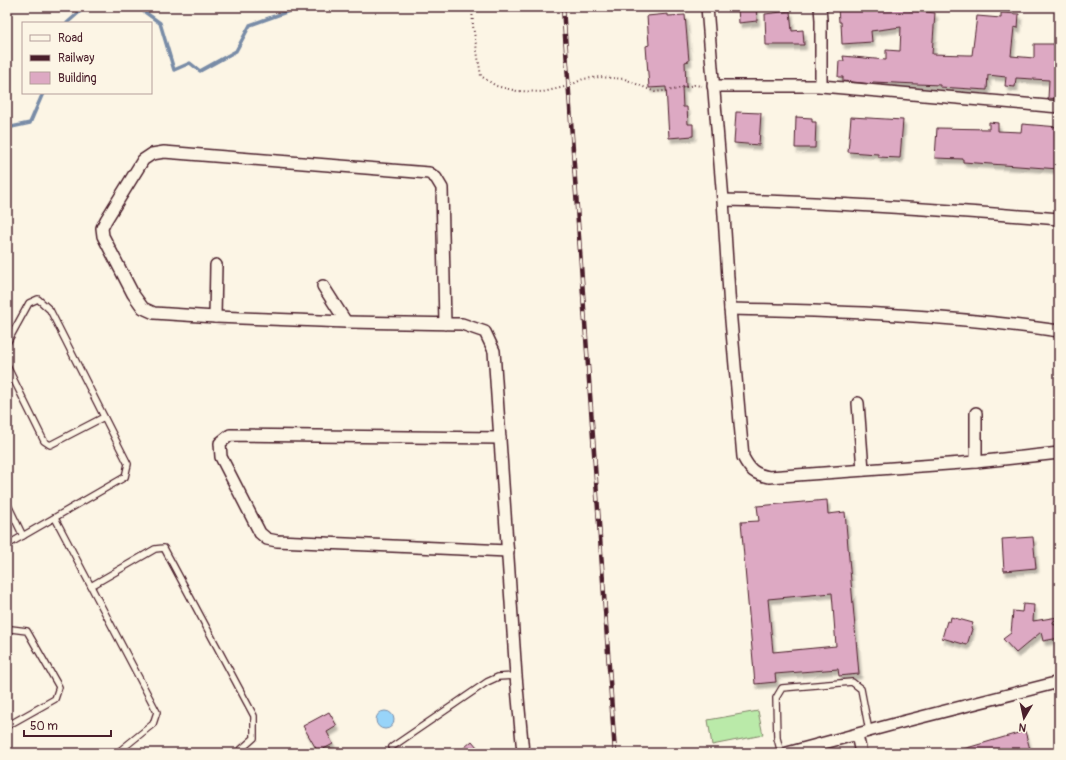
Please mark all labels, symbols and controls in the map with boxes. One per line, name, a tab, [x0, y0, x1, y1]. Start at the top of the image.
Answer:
legend	[22, 22, 152, 94]
text: Road	[58, 31, 83, 46]
text: Railway	[58, 51, 94, 66]
text: Building	[58, 71, 97, 86]
north arrow	[1004, 698, 1044, 738]
scale bar	[24, 712, 111, 738]
text: 50 m	[30, 719, 58, 734]
text: N	[1017, 720, 1027, 734]

